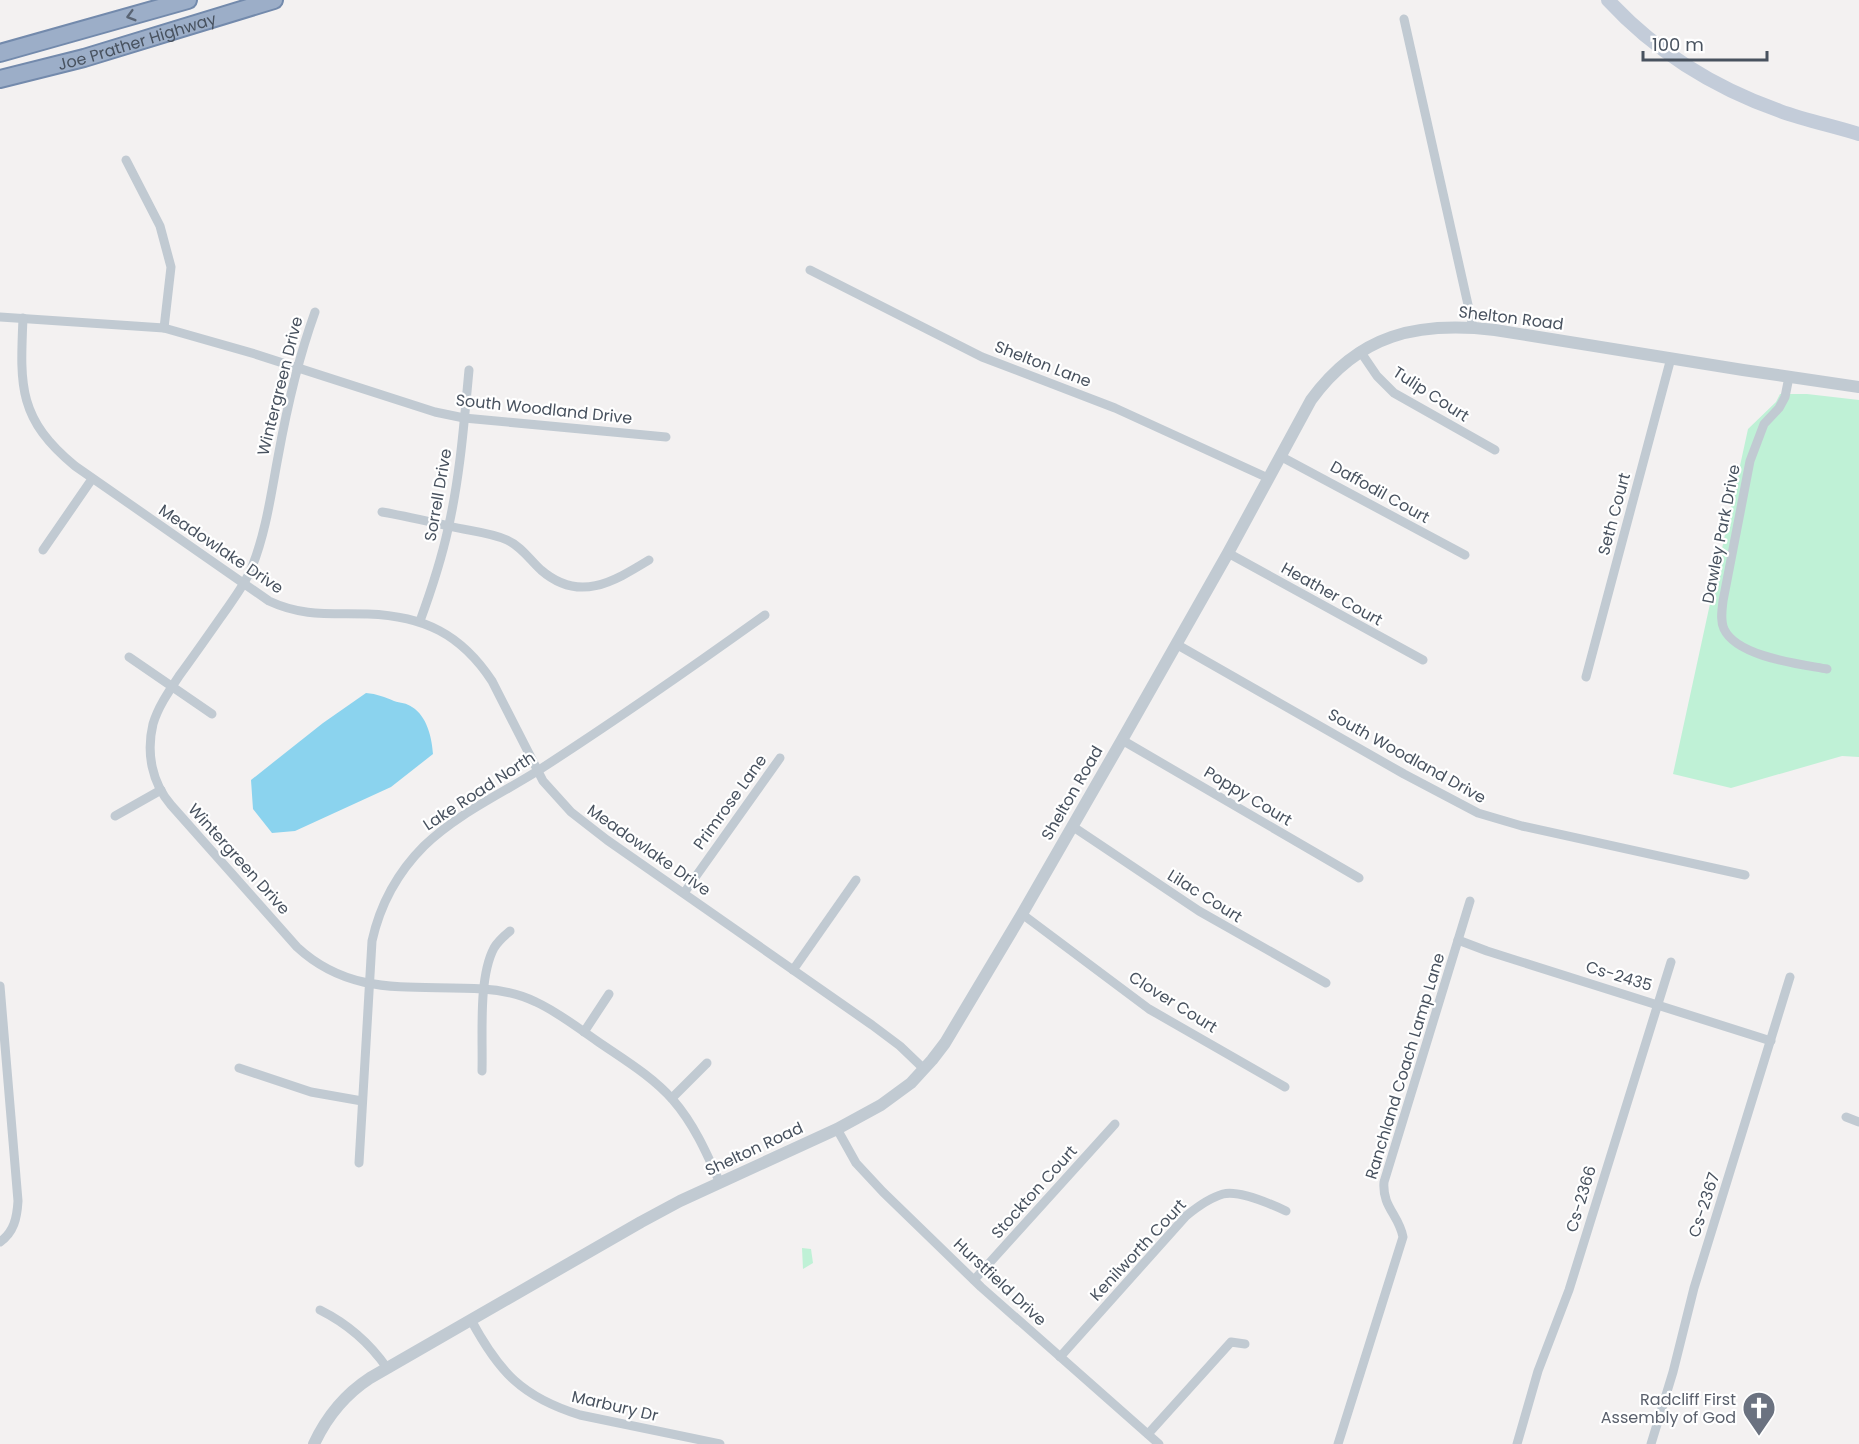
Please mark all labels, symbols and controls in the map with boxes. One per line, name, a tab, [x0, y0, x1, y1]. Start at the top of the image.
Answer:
street label: Joe Prather Highway	[55, 7, 219, 76]
one-way arrow	[127, 9, 137, 22]
scale bar	[1643, 24, 1768, 62]
text: 100 m	[1652, 32, 1704, 57]
street label: Shelton Road	[1457, 300, 1565, 336]
street label: Wintergreen Drive	[252, 314, 308, 458]
street label: Shelton Lane	[991, 335, 1095, 393]
street label: Tulip Court	[1388, 361, 1474, 427]
street label: South Woodland Drive	[455, 388, 633, 430]
street label: Sorrell Drive	[419, 447, 457, 543]
street label: Daffodil Court	[1326, 455, 1434, 529]
street label: Dawley Park Drive	[1696, 462, 1746, 605]
street label: Seth Court	[1592, 470, 1636, 558]
street label: Meadowlake Drive	[154, 499, 288, 599]
street label: Heather Court	[1277, 557, 1387, 631]
street label: South Woodland Drive	[1324, 703, 1490, 809]
street label: Shelton Road	[1036, 741, 1108, 845]
street label: Lake Road North	[418, 746, 540, 836]
street label: Primrose Lane	[688, 750, 772, 854]
street label: Poppy Court	[1200, 761, 1297, 831]
street label: Wintergreen Drive	[183, 798, 295, 920]
street label: Meadowlake Drive	[583, 799, 715, 901]
street label: Lilac Court	[1163, 864, 1247, 928]
street label: Ranchland Coach Lamp Lane	[1360, 950, 1450, 1182]
street label: Cs-2435	[1583, 955, 1655, 997]
street label: Clover Court	[1124, 966, 1222, 1038]
street label: Shelton Road	[701, 1116, 807, 1182]
street label: Stockton Court	[986, 1140, 1082, 1244]
street label: Cs-2366	[1560, 1163, 1602, 1235]
street label: Cs-2367	[1683, 1169, 1725, 1240]
street label: Kenilworth Court	[1085, 1194, 1192, 1306]
street label: Hurstfield Drive	[948, 1233, 1052, 1331]
street label: Marbury Dr	[569, 1385, 661, 1427]
place label: Radcliff First Assembly of God	[1601, 1388, 1736, 1429]
church icon: Radcliff First Assembly of God	[1741, 1390, 1777, 1437]

